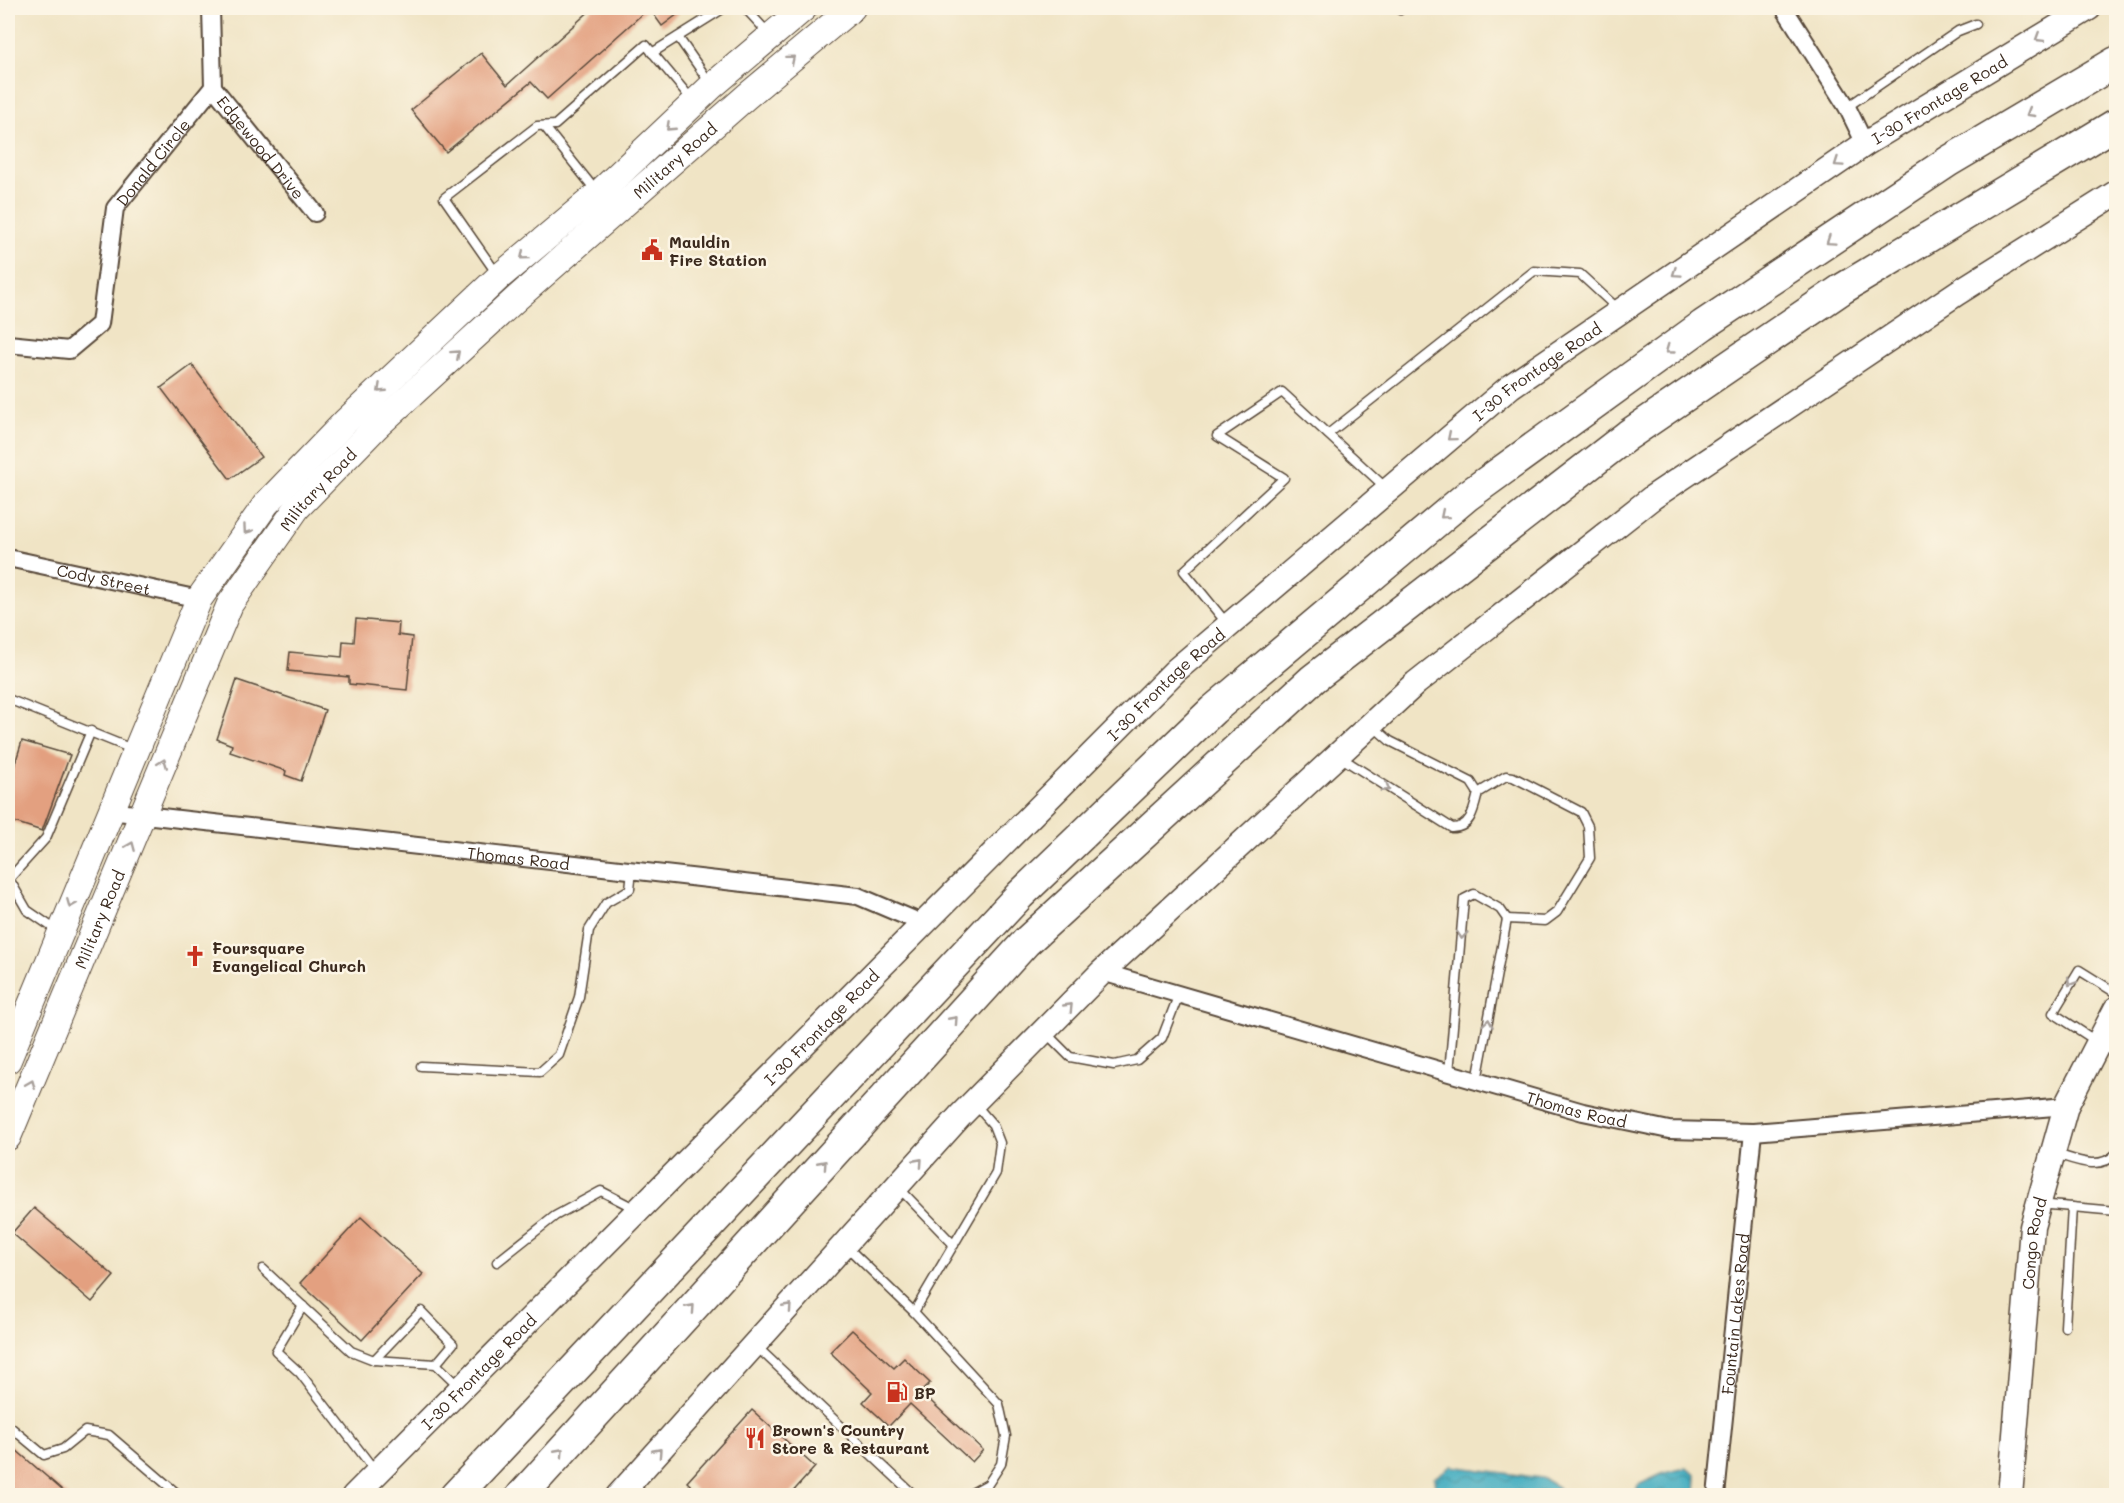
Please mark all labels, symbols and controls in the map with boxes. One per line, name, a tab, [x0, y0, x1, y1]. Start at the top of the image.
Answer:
one-way arrow	[2035, 31, 2045, 43]
street label: I-30 Frontage Road	[1868, 50, 2011, 148]
one-way arrow	[784, 55, 795, 66]
street label: Edgewood Drive	[213, 91, 310, 203]
one-way arrow	[2026, 106, 2036, 118]
street label: Donald Circle	[111, 114, 194, 210]
street label: Military Road	[628, 117, 721, 202]
one-way arrow	[666, 119, 677, 130]
one-way arrow	[1833, 156, 1844, 167]
place label: Mauldin Fire Station	[669, 231, 767, 270]
one-way arrow	[1826, 233, 1836, 245]
public building icon: Mauldin Fire Station	[640, 238, 664, 262]
one-way arrow	[520, 249, 531, 260]
one-way arrow	[1672, 266, 1683, 277]
street label: I-30 Frontage Road	[1468, 317, 1605, 425]
one-way arrow	[1664, 343, 1675, 354]
one-way arrow	[449, 350, 459, 361]
one-way arrow	[377, 381, 388, 392]
one-way arrow	[1447, 430, 1458, 441]
street label: Military Road	[274, 443, 360, 534]
one-way arrow	[1440, 508, 1451, 519]
one-way arrow	[243, 524, 254, 535]
street label: Cody Street	[55, 558, 153, 599]
street label: I-30 Frontage Road	[1102, 623, 1229, 745]
one-way arrow	[156, 758, 169, 768]
one-way arrow	[1380, 780, 1390, 792]
one-way arrow	[123, 841, 135, 852]
street label: Thomas Road	[466, 841, 571, 874]
street label: Military Road	[69, 867, 129, 972]
one-way arrow	[66, 898, 78, 909]
one-way arrow	[1455, 930, 1468, 939]
place label: Foursquare Evangelical Church	[212, 937, 366, 976]
church icon: Foursquare Evangelical Church	[183, 944, 207, 968]
street label: I-30 Frontage Road	[759, 965, 883, 1089]
one-way arrow	[2067, 976, 2079, 986]
one-way arrow	[1061, 1003, 1072, 1014]
one-way arrow	[947, 1017, 958, 1028]
one-way arrow	[1481, 1019, 1494, 1029]
one-way arrow	[24, 1079, 36, 1090]
street label: Thomas Road	[1524, 1086, 1629, 1131]
one-way arrow	[912, 1159, 923, 1169]
one-way arrow	[816, 1161, 827, 1171]
street label: Congo Road	[2016, 1194, 2050, 1290]
street label: Fountain Lakes Road	[1716, 1232, 1753, 1395]
one-way arrow	[781, 1303, 792, 1314]
one-way arrow	[684, 1305, 695, 1316]
street label: I-30 Frontage Road	[416, 1309, 540, 1434]
fuel station icon: BP	[885, 1380, 909, 1404]
place label: BP	[914, 1382, 936, 1403]
place label: Brown's Country Store & Restaurant	[772, 1419, 929, 1458]
restaurant icon: Brown's Country Store & Restaurant	[743, 1426, 767, 1450]
one-way arrow	[651, 1448, 662, 1459]
one-way arrow	[553, 1449, 564, 1459]

